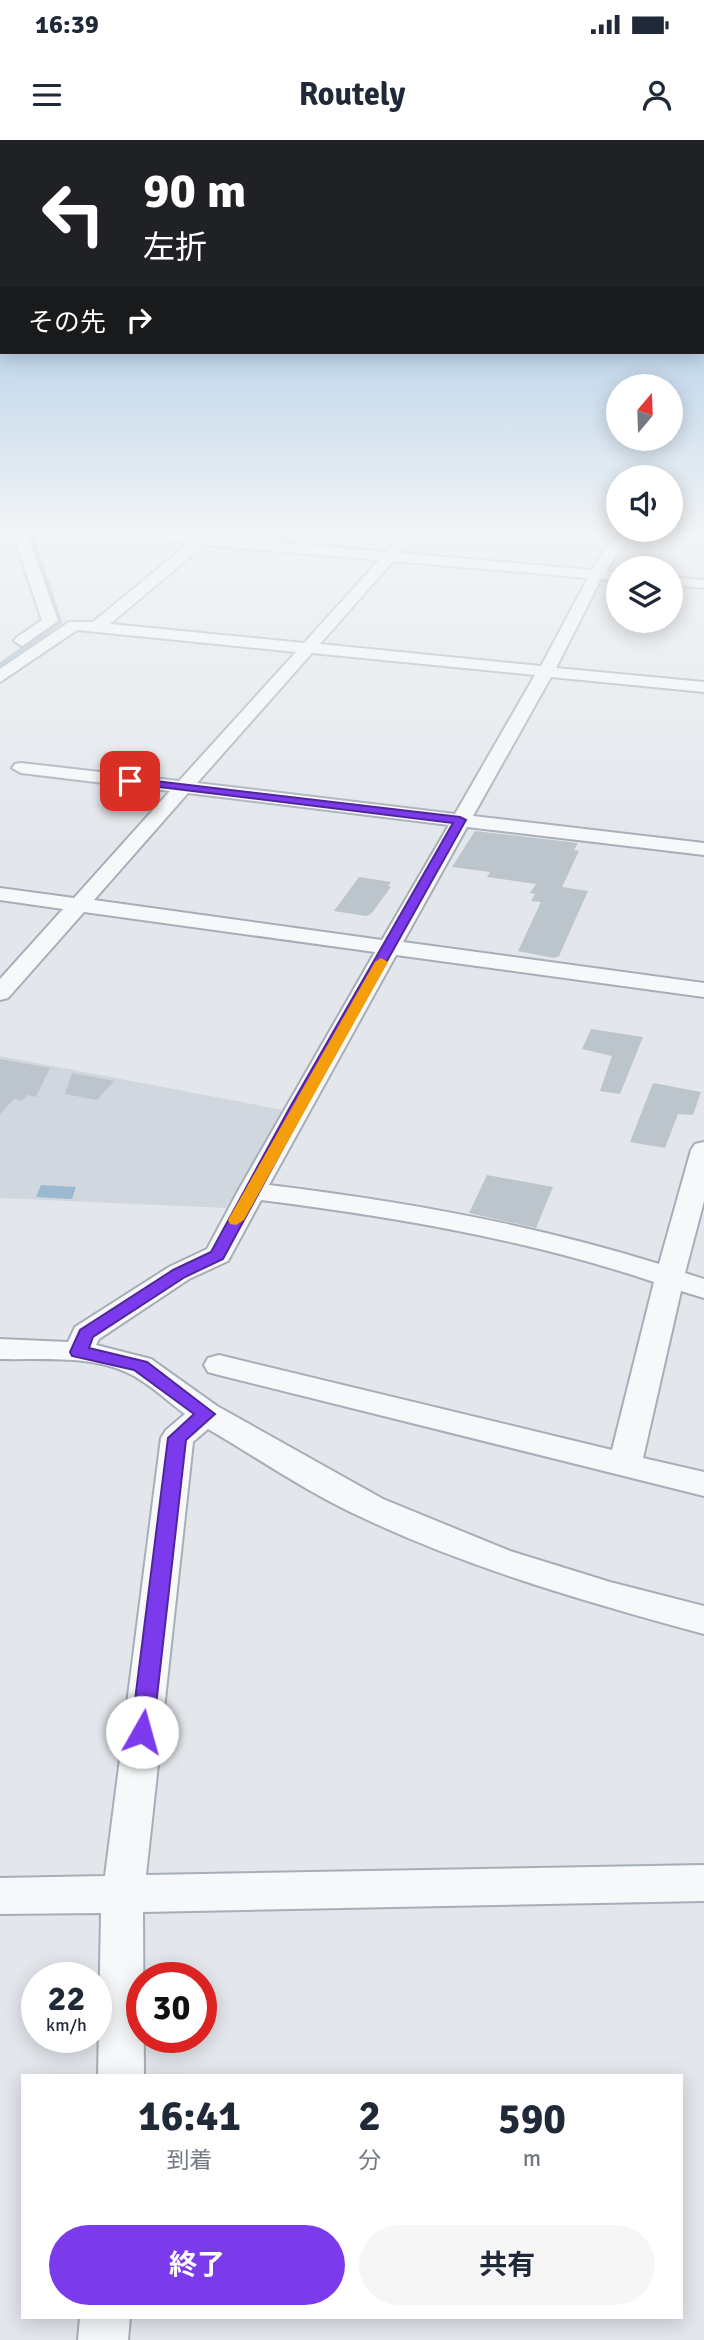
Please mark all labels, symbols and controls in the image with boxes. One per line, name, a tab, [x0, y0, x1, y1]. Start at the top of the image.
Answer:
text: 16:39	[35, 9, 99, 41]
text: Routely	[299, 75, 405, 114]
icon: menu	[28, 76, 66, 114]
icon: person	[638, 76, 676, 114]
text: 90 m	[143, 161, 246, 221]
icon: left	[28, 168, 119, 259]
text: 左折	[143, 228, 207, 267]
icon: right	[120, 301, 158, 339]
text: その先	[28, 307, 106, 339]
north arrow	[606, 374, 682, 452]
map controls	[606, 374, 683, 633]
button: sound	[606, 465, 683, 542]
button: layers	[606, 556, 683, 633]
pin	[100, 751, 160, 811]
icon: arrive	[111, 762, 149, 800]
position arrow	[105, 1695, 179, 1769]
speed limit sign: 30	[126, 1962, 217, 2053]
text: 22	[48, 1977, 85, 2020]
text: km/h	[46, 2014, 87, 2036]
text: 16:41	[138, 2091, 241, 2142]
text: 2	[358, 2091, 381, 2142]
text: 590	[498, 2094, 566, 2145]
text: m	[523, 2144, 541, 2173]
text: 到着	[167, 2146, 213, 2175]
text: 分	[358, 2146, 381, 2175]
button: 終了	[49, 2225, 345, 2305]
button: 共有	[359, 2225, 655, 2305]

